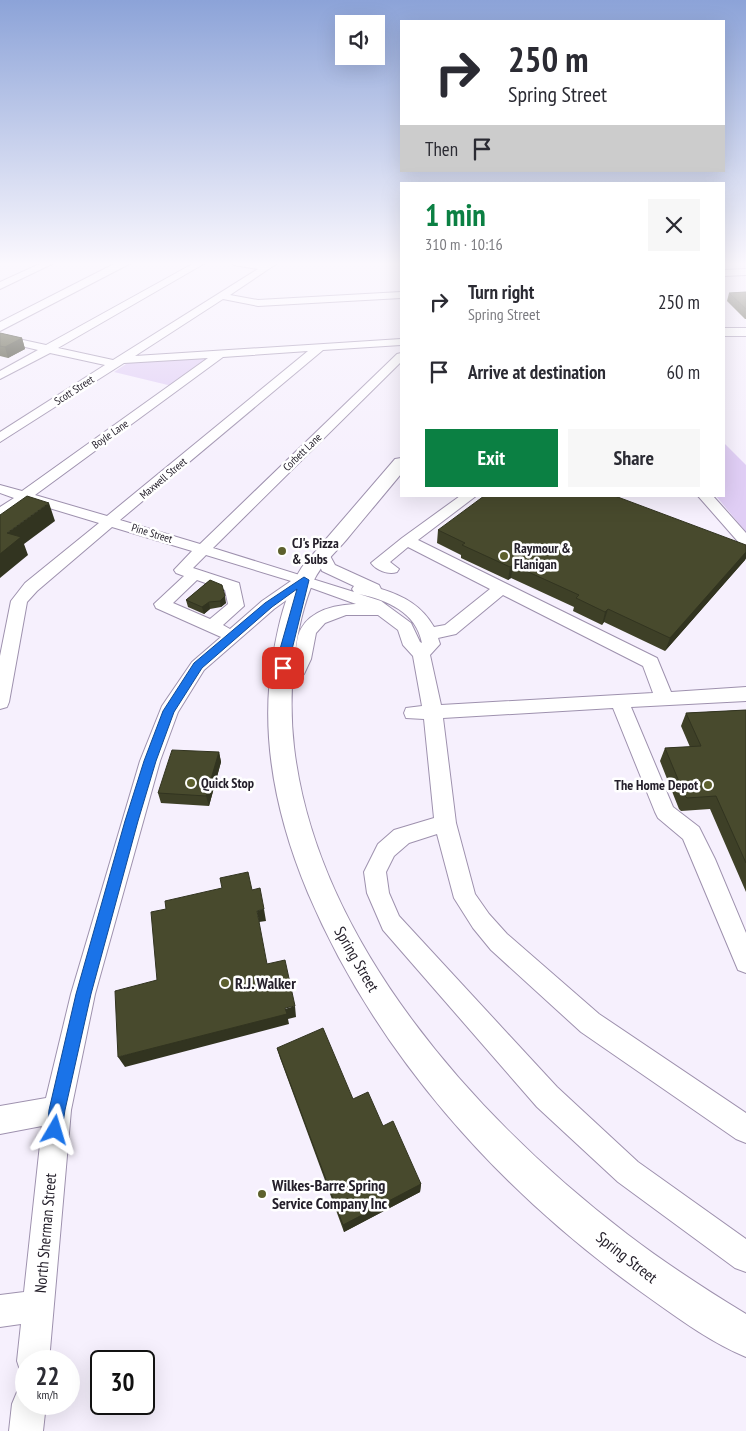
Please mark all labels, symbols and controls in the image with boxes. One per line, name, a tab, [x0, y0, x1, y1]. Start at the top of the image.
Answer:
map controls	[335, 15, 385, 65]
button: sound	[335, 15, 385, 65]
text: 250 m	[508, 36, 589, 82]
icon: right	[425, 40, 490, 105]
text: Spring Street	[508, 80, 607, 108]
icon: arrive	[468, 135, 496, 163]
text: Then	[425, 137, 458, 161]
text: 1 min	[425, 195, 486, 234]
button: close	[648, 199, 700, 251]
text: 310 m · 10:16	[425, 234, 503, 254]
text: Turn right	[468, 280, 534, 304]
icon: right	[425, 288, 453, 316]
text: 250 m	[658, 290, 700, 314]
text: Spring Street	[468, 304, 540, 324]
icon: arrive	[425, 358, 453, 386]
text: Arrive at destination	[468, 360, 606, 384]
text: 60 m	[667, 360, 700, 384]
street label: Scott Street	[52, 372, 96, 408]
street label: Boyle Lane	[89, 416, 131, 452]
button: Exit	[425, 429, 558, 487]
button: Share	[568, 429, 700, 487]
street label: Corbett Lane	[280, 430, 325, 474]
street label: Maxwell Street	[137, 454, 189, 502]
street label: Pine Street	[130, 520, 174, 546]
place label: CJ's Pizza & Subs	[292, 534, 339, 568]
place label: Raymour & Flanigan	[514, 539, 571, 573]
marker: CJ's Pizza & Subs	[276, 545, 288, 557]
marker: Raymour & Flanigan	[498, 550, 510, 562]
pin	[262, 647, 304, 689]
icon: arrive	[269, 654, 297, 682]
place label: Quick Stop	[201, 774, 254, 792]
place label: The Home Depot	[614, 776, 698, 794]
marker: Quick Stop	[185, 777, 197, 789]
marker: The Home Depot	[702, 779, 714, 791]
street label: Spring Street	[330, 923, 384, 996]
place label: R.J. Walker	[235, 973, 296, 993]
marker: R.J. Walker	[219, 977, 231, 989]
position arrow	[28, 1103, 80, 1155]
street label: North Sherman Street	[30, 1172, 60, 1294]
place label: Wilkes-Barre Spring Service Company Inc	[271, 1175, 388, 1213]
marker: Wilkes-Barre Spring Service Company Inc	[256, 1188, 268, 1200]
street label: Spring Street	[592, 1227, 662, 1287]
speed limit sign: 30	[90, 1350, 155, 1415]
text: 22	[36, 1360, 59, 1392]
text: km/h	[37, 1387, 58, 1402]

